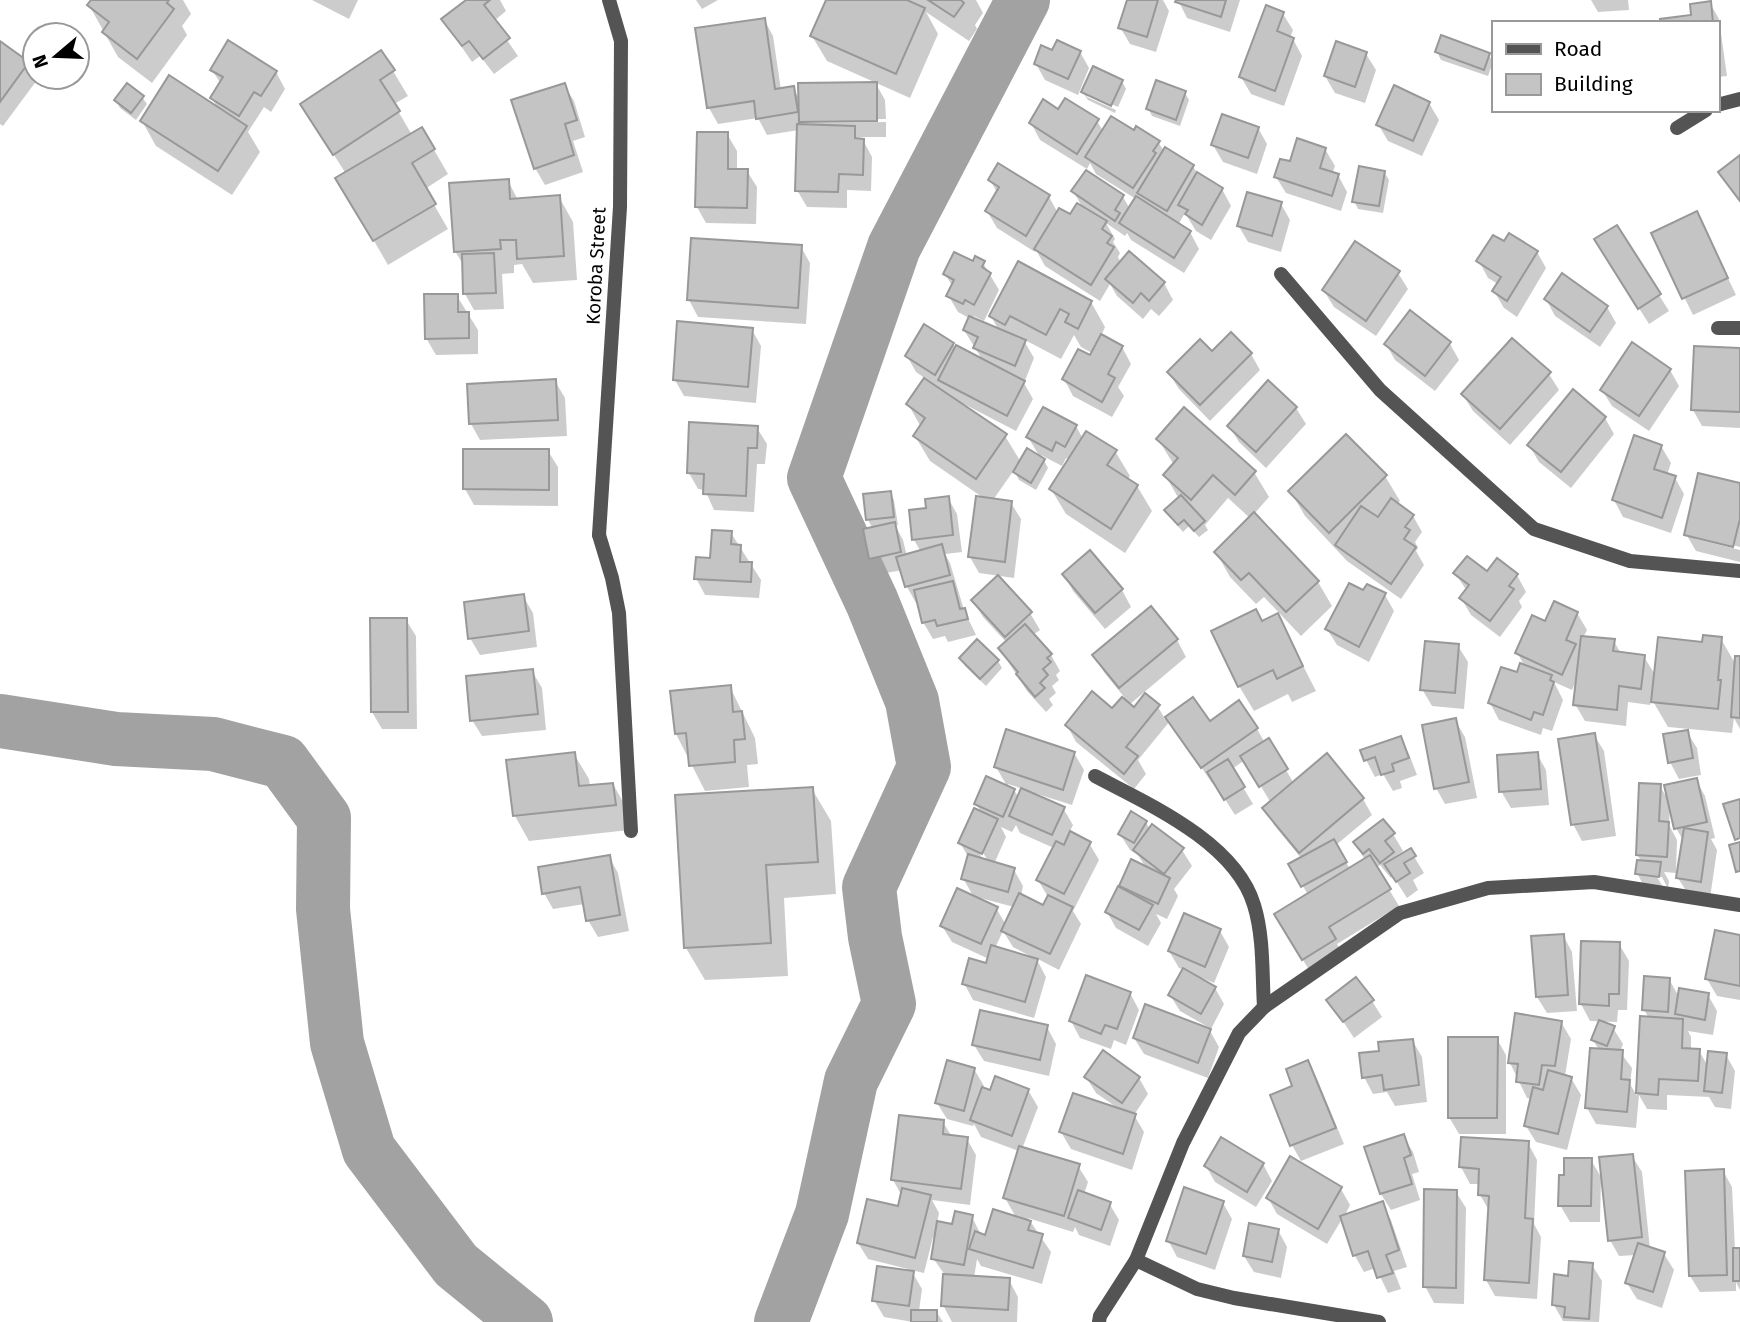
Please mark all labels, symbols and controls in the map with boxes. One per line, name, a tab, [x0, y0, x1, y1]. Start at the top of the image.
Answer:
north arrow	[21, 21, 91, 91]
legend	[1492, 21, 1719, 112]
text: Road	[1554, 36, 1602, 62]
text: N	[27, 52, 53, 71]
text: Building	[1554, 71, 1633, 97]
street label: Koroba Street	[581, 206, 611, 325]

